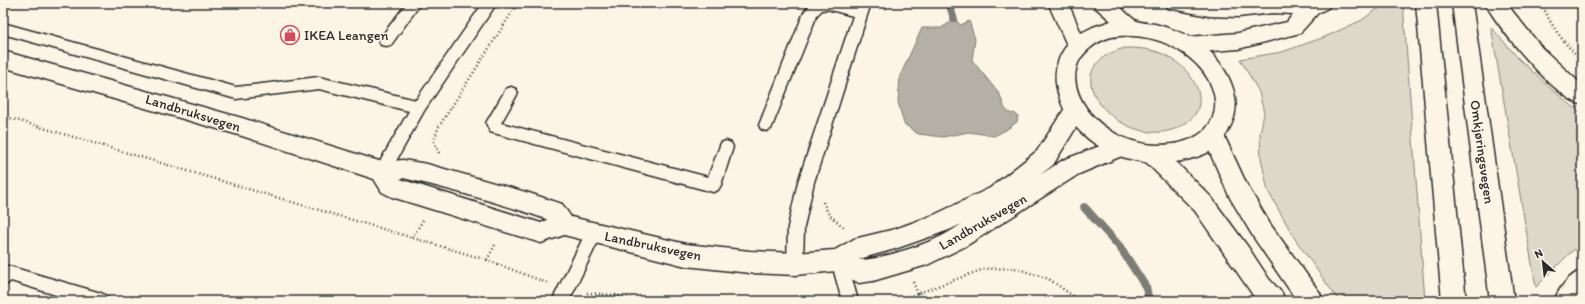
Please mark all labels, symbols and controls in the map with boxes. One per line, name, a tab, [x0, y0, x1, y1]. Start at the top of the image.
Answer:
shop icon: IKEA Leangen	[279, 24, 301, 46]
place label: IKEA Leangen	[304, 27, 389, 44]
street label: Landbruksvegen	[143, 90, 243, 136]
street label: Omkjøringsvegen	[1466, 99, 1498, 205]
street label: Landbruksvegen	[936, 190, 1030, 254]
street label: Landbruksvegen	[603, 227, 703, 265]
north arrow	[1523, 242, 1563, 282]
text: N	[1532, 246, 1545, 261]

